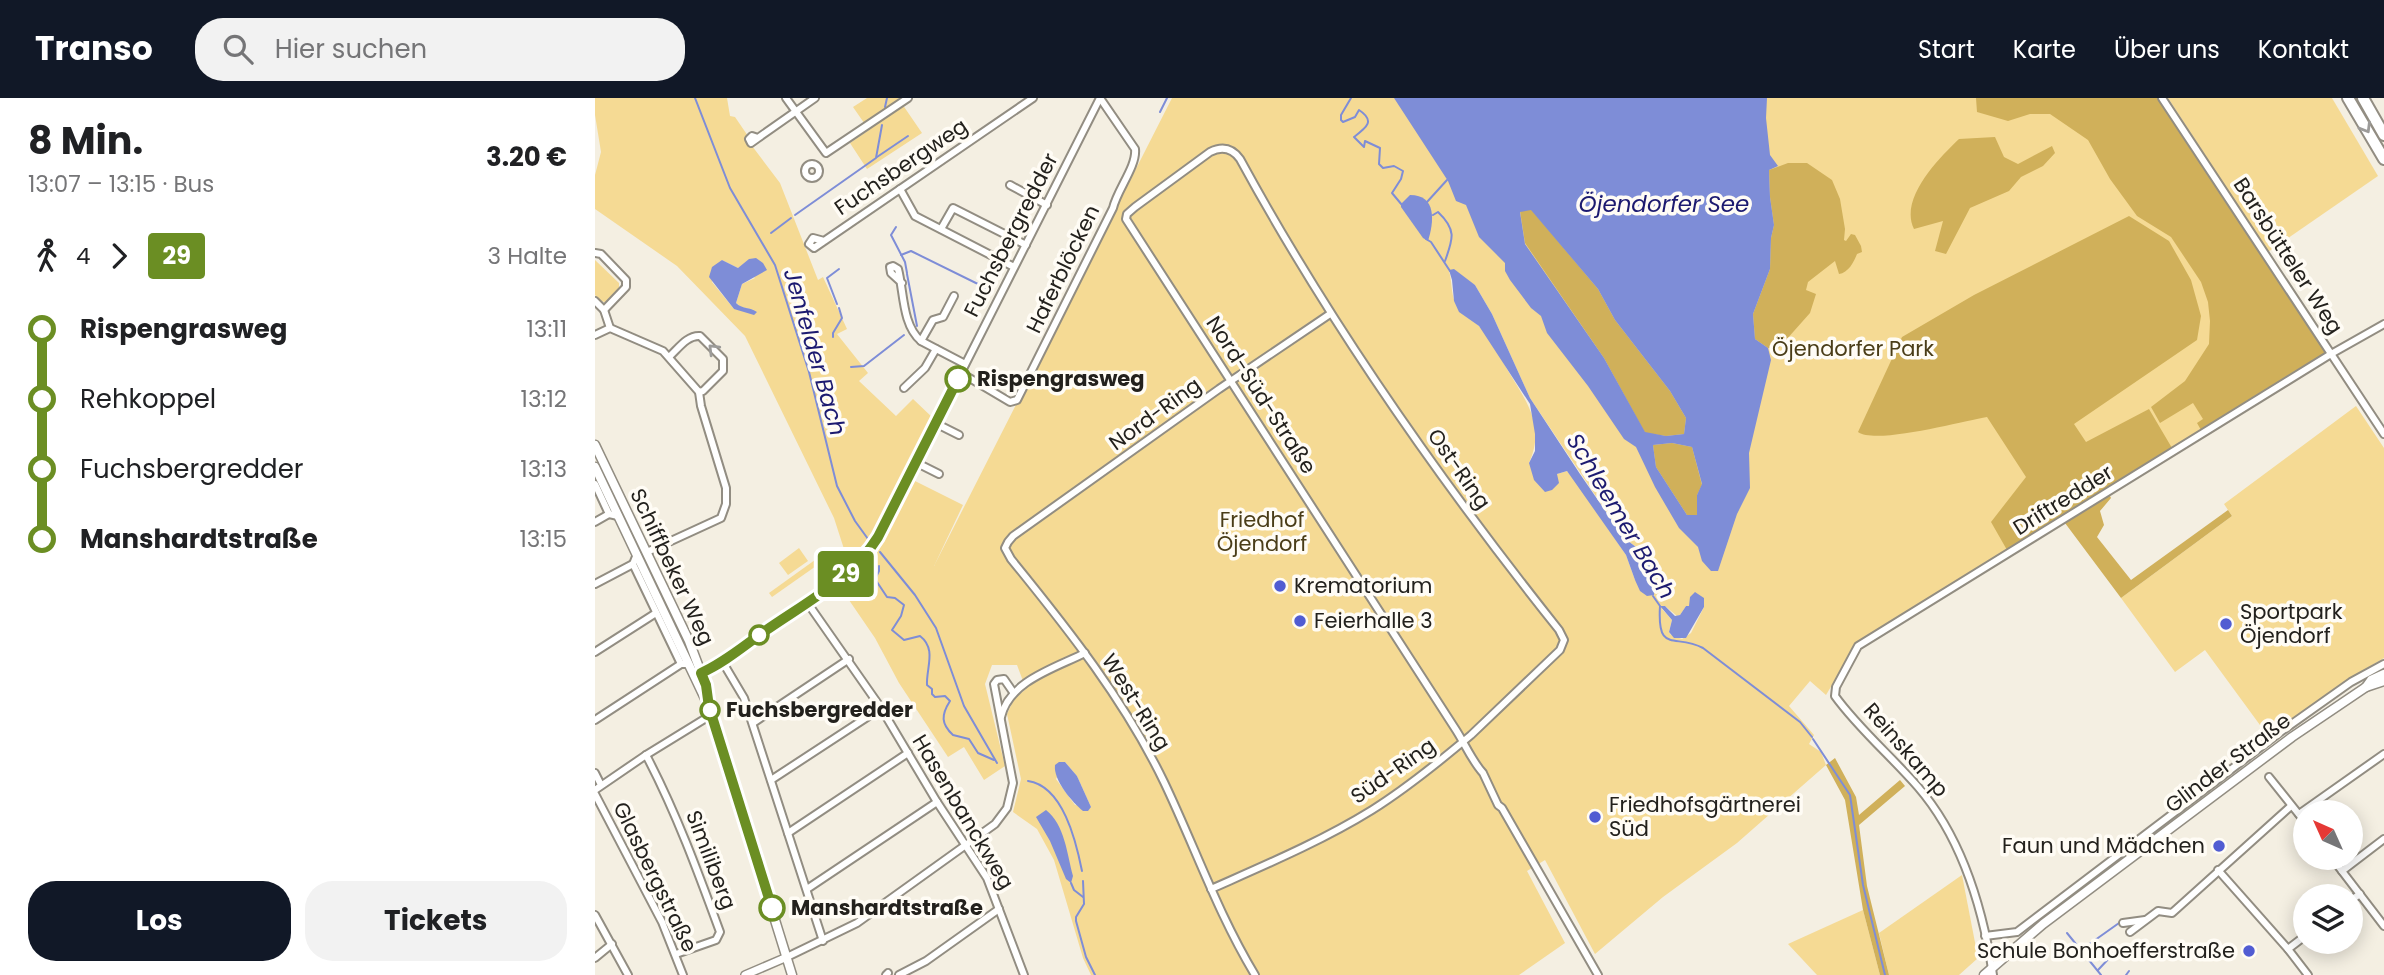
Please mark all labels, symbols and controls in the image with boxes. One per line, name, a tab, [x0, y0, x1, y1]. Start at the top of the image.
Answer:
search box	[195, 18, 685, 81]
text: Transo	[35, 25, 153, 72]
icon: search	[219, 30, 257, 68]
text: Hier suchen	[275, 31, 427, 67]
text: Start	[1918, 33, 1975, 66]
text: Karte	[2013, 33, 2076, 66]
text: Über uns	[2114, 33, 2220, 66]
text: Kontakt	[2258, 33, 2349, 66]
street label: Fuchsbergweg	[828, 111, 973, 222]
text: 8 Min.	[28, 114, 143, 167]
one-way arrow	[2358, 121, 2371, 134]
text: 3.20 €	[486, 139, 567, 175]
street label: Fuchsbergredder	[957, 148, 1065, 322]
text: 13:07 – 13:15 · Bus	[28, 168, 214, 200]
street label: Barsbütteler Weg	[2227, 172, 2350, 340]
water label: Öjendorfer See	[1579, 188, 1749, 220]
street label: Haferblöcken	[1019, 200, 1106, 338]
icon: walk	[28, 237, 66, 275]
icon: forward	[100, 237, 138, 275]
text: 29	[162, 239, 191, 272]
text: 4	[76, 240, 90, 272]
text: 3 Halte	[488, 240, 567, 272]
water label: Jenfelder Bach	[776, 265, 854, 439]
street label: Nord-Süd-Straße	[1200, 310, 1323, 479]
text: Rispengrasweg	[80, 311, 287, 347]
text: 13:11	[526, 313, 567, 345]
park label: Öjendorfer Park	[1772, 334, 1934, 363]
one-way arrow	[709, 345, 722, 358]
place label: Rispengrasweg	[977, 364, 1145, 393]
marker: Rispengrasweg	[945, 366, 971, 392]
street label: Nord-Ring	[1103, 370, 1207, 457]
text: Rehkoppel	[80, 381, 216, 417]
text: 13:12	[521, 383, 567, 415]
street label: Ost-Ring	[1421, 423, 1498, 515]
water label: Schleemer Bach	[1559, 427, 1683, 605]
text: Fuchsbergredder	[80, 451, 304, 487]
text: 13:13	[520, 453, 567, 485]
street label: Driftredder	[2007, 457, 2118, 542]
street label: Schiffbeker Weg	[623, 484, 721, 650]
park label: Friedhof Öjendorf	[1217, 505, 1307, 558]
text: Manshardtstraße	[80, 521, 318, 557]
text: 13:15	[519, 523, 567, 555]
line badge: 29	[814, 551, 877, 597]
text: 29	[832, 557, 860, 590]
place label: Krematorium	[1294, 571, 1432, 600]
marker: Krematorium	[1272, 578, 1288, 594]
place label: Sportpark Öjendorf	[2240, 597, 2343, 650]
place label: Feierhalle 3	[1314, 606, 1433, 635]
marker: Feierhalle 3	[1292, 613, 1308, 629]
marker: Sportpark Öjendorf	[2218, 616, 2234, 632]
unlabelled marker	[749, 625, 769, 645]
street label: West-Ring	[1095, 648, 1178, 756]
place label: Fuchsbergredder	[726, 695, 913, 724]
street label: Reinskamp	[1857, 696, 1955, 803]
marker: Fuchsbergredder	[700, 700, 720, 720]
street label: Glinder Straße	[2159, 706, 2296, 819]
street label: Hasenbanckweg	[906, 729, 1021, 895]
street label: Süd-Ring	[1345, 731, 1441, 810]
place label: Friedhofsgärtnerei Süd	[1609, 790, 1801, 843]
street label: Glasbergstraße	[606, 797, 704, 957]
north arrow	[2293, 800, 2363, 870]
map controls	[2293, 800, 2363, 954]
street label: Similiberg	[679, 806, 744, 914]
marker: Friedhofsgärtnerei Süd	[1587, 809, 1603, 825]
place label: Faun und Mädchen	[2002, 831, 2205, 860]
marker: Faun und Mädchen	[2211, 838, 2227, 854]
button: Los	[28, 881, 291, 961]
button: Tickets	[305, 881, 567, 961]
button: layers	[2293, 884, 2363, 954]
place label: Manshardtstraße	[791, 893, 983, 922]
marker: Manshardtstraße	[759, 895, 785, 921]
place label: Schule Bonhoefferstraße	[1977, 936, 2235, 965]
marker: Schule Bonhoefferstraße	[2241, 943, 2257, 959]

